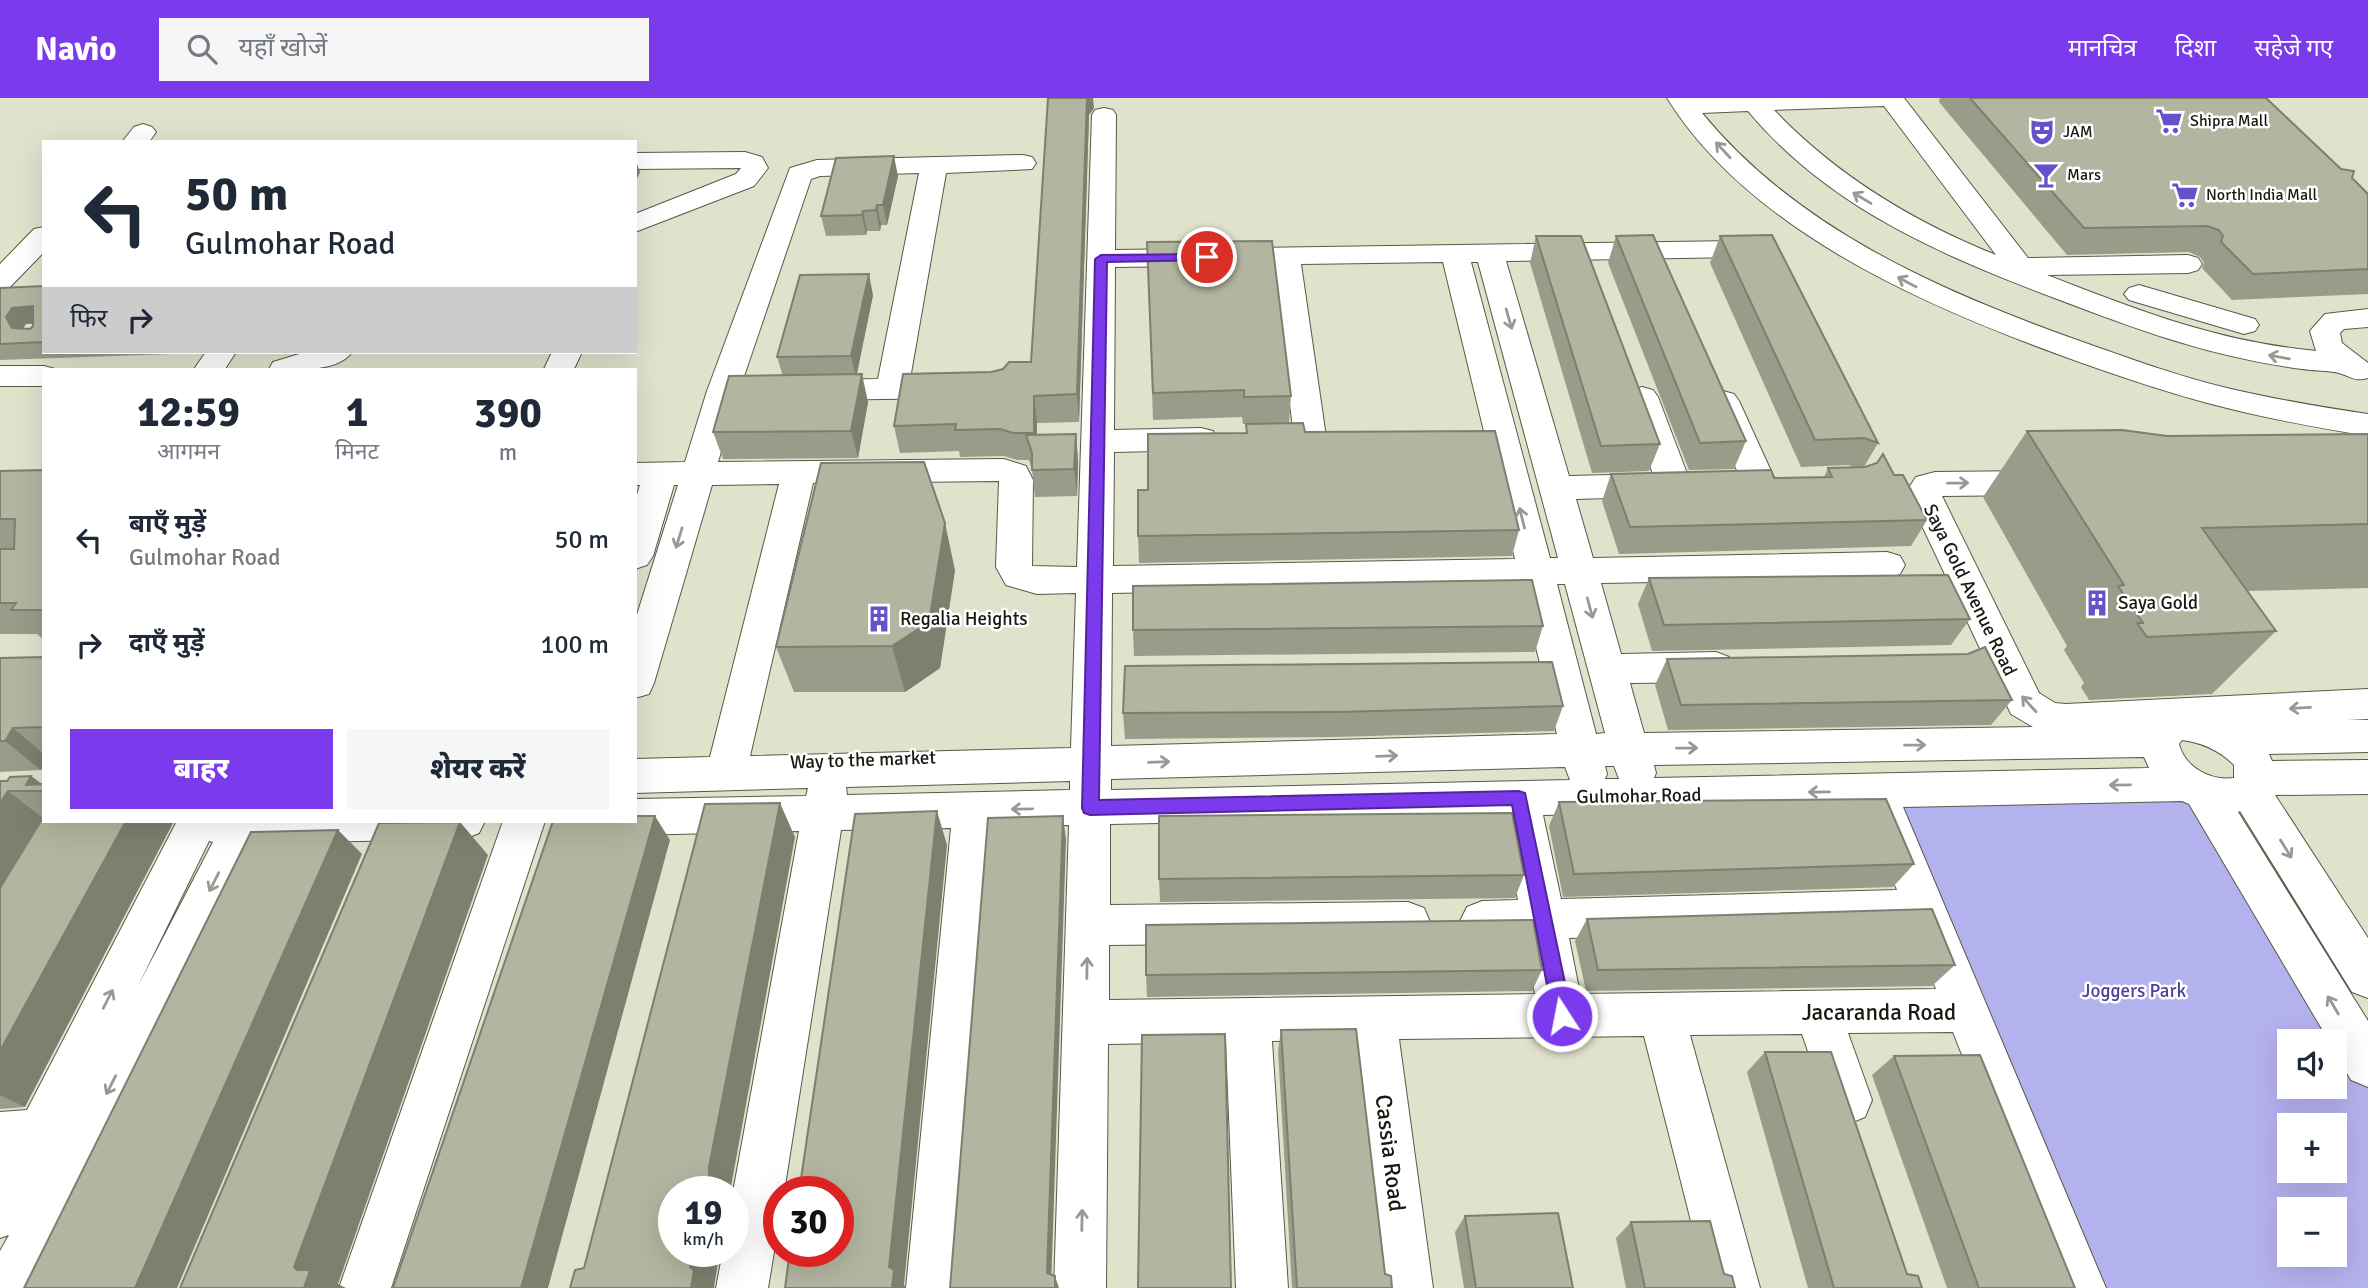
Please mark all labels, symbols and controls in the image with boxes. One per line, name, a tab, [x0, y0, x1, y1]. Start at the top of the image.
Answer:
search box	[159, 18, 649, 81]
text: Navio	[35, 29, 117, 70]
icon: search	[183, 30, 221, 68]
text: यहाँ खोजें	[239, 32, 327, 64]
text: मानचित्र	[2068, 33, 2137, 63]
text: दिशा	[2175, 33, 2216, 63]
text: सहेजे गए	[2254, 33, 2333, 63]
supermarket icon: Shipra Mall	[2154, 106, 2184, 136]
place label: Shipra Mall	[2190, 111, 2268, 131]
theatre icon: JAM	[2027, 117, 2057, 147]
place label: JAM	[2063, 122, 2093, 142]
one-way arrow	[1714, 142, 1731, 159]
bar icon: Mars	[2031, 160, 2061, 190]
text: 50 m	[185, 164, 288, 224]
place label: Mars	[2067, 165, 2101, 185]
icon: left	[70, 168, 161, 259]
supermarket icon: North India Mall	[2170, 180, 2200, 210]
place label: North India Mall	[2206, 185, 2318, 205]
one-way arrow	[1853, 191, 1873, 205]
text: Gulmohar Road	[185, 224, 396, 263]
pin	[1177, 227, 1237, 287]
icon: arrive	[1188, 238, 1226, 276]
one-way arrow	[1897, 275, 1918, 288]
icon: right	[121, 301, 159, 339]
text: फिर	[70, 303, 107, 335]
one-way arrow	[1503, 307, 1516, 329]
one-way arrow	[2268, 350, 2291, 363]
text: 12:59	[137, 387, 240, 438]
text: 1	[346, 387, 368, 438]
text: 390	[474, 388, 542, 439]
text: आगमन	[157, 437, 220, 466]
text: मिनट	[335, 437, 379, 466]
text: m	[499, 438, 517, 467]
one-way arrow	[1946, 477, 1969, 490]
street label: Saya Gold Avenue Road	[1918, 500, 2022, 680]
one-way arrow	[1515, 507, 1528, 530]
text: बाएँ मुड़ें	[129, 508, 206, 540]
icon: left	[70, 521, 108, 559]
text: 50 m	[554, 524, 609, 556]
one-way arrow	[672, 527, 685, 549]
text: Gulmohar Road	[129, 543, 280, 572]
building icon: Saya Gold	[2082, 588, 2112, 618]
place label: Saya Gold	[2118, 591, 2198, 615]
one-way arrow	[1584, 597, 1597, 619]
building icon: Regalia Heights	[864, 604, 894, 634]
place label: Regalia Heights	[900, 607, 1028, 631]
icon: right	[70, 626, 108, 664]
text: दाएँ मुड़ें	[129, 627, 205, 659]
text: 100 m	[540, 629, 609, 661]
one-way arrow	[2021, 695, 2037, 713]
one-way arrow	[2289, 701, 2312, 714]
button: बाहर	[70, 729, 333, 809]
button: शेयर करें	[347, 729, 609, 809]
one-way arrow	[1903, 738, 1926, 751]
one-way arrow	[1676, 742, 1699, 755]
street label: Way to the market	[790, 745, 937, 775]
one-way arrow	[1375, 749, 1398, 762]
one-way arrow	[1147, 755, 1170, 768]
one-way arrow	[2109, 778, 2132, 792]
street label: Gulmohar Road	[1576, 783, 1702, 809]
one-way arrow	[1808, 785, 1831, 799]
one-way arrow	[1011, 802, 1034, 816]
one-way arrow	[2280, 838, 2294, 858]
one-way arrow	[206, 871, 220, 892]
one-way arrow	[1080, 957, 1094, 980]
position arrow	[1525, 979, 1599, 1053]
park label: Joggers Park	[2082, 979, 2186, 1003]
one-way arrow	[102, 989, 116, 1010]
one-way arrow	[2326, 996, 2340, 1016]
street label: Jacaranda Road	[1802, 998, 1956, 1027]
map controls	[2277, 1029, 2347, 1267]
button: sound	[2277, 1029, 2347, 1099]
one-way arrow	[104, 1074, 118, 1095]
street label: Cassia Road	[1368, 1093, 1412, 1213]
button: +	[2277, 1113, 2347, 1183]
speed limit sign: 30	[763, 1176, 854, 1267]
text: 19	[685, 1191, 722, 1234]
button: −	[2277, 1197, 2347, 1267]
one-way arrow	[1075, 1209, 1089, 1232]
text: km/h	[683, 1228, 724, 1250]

